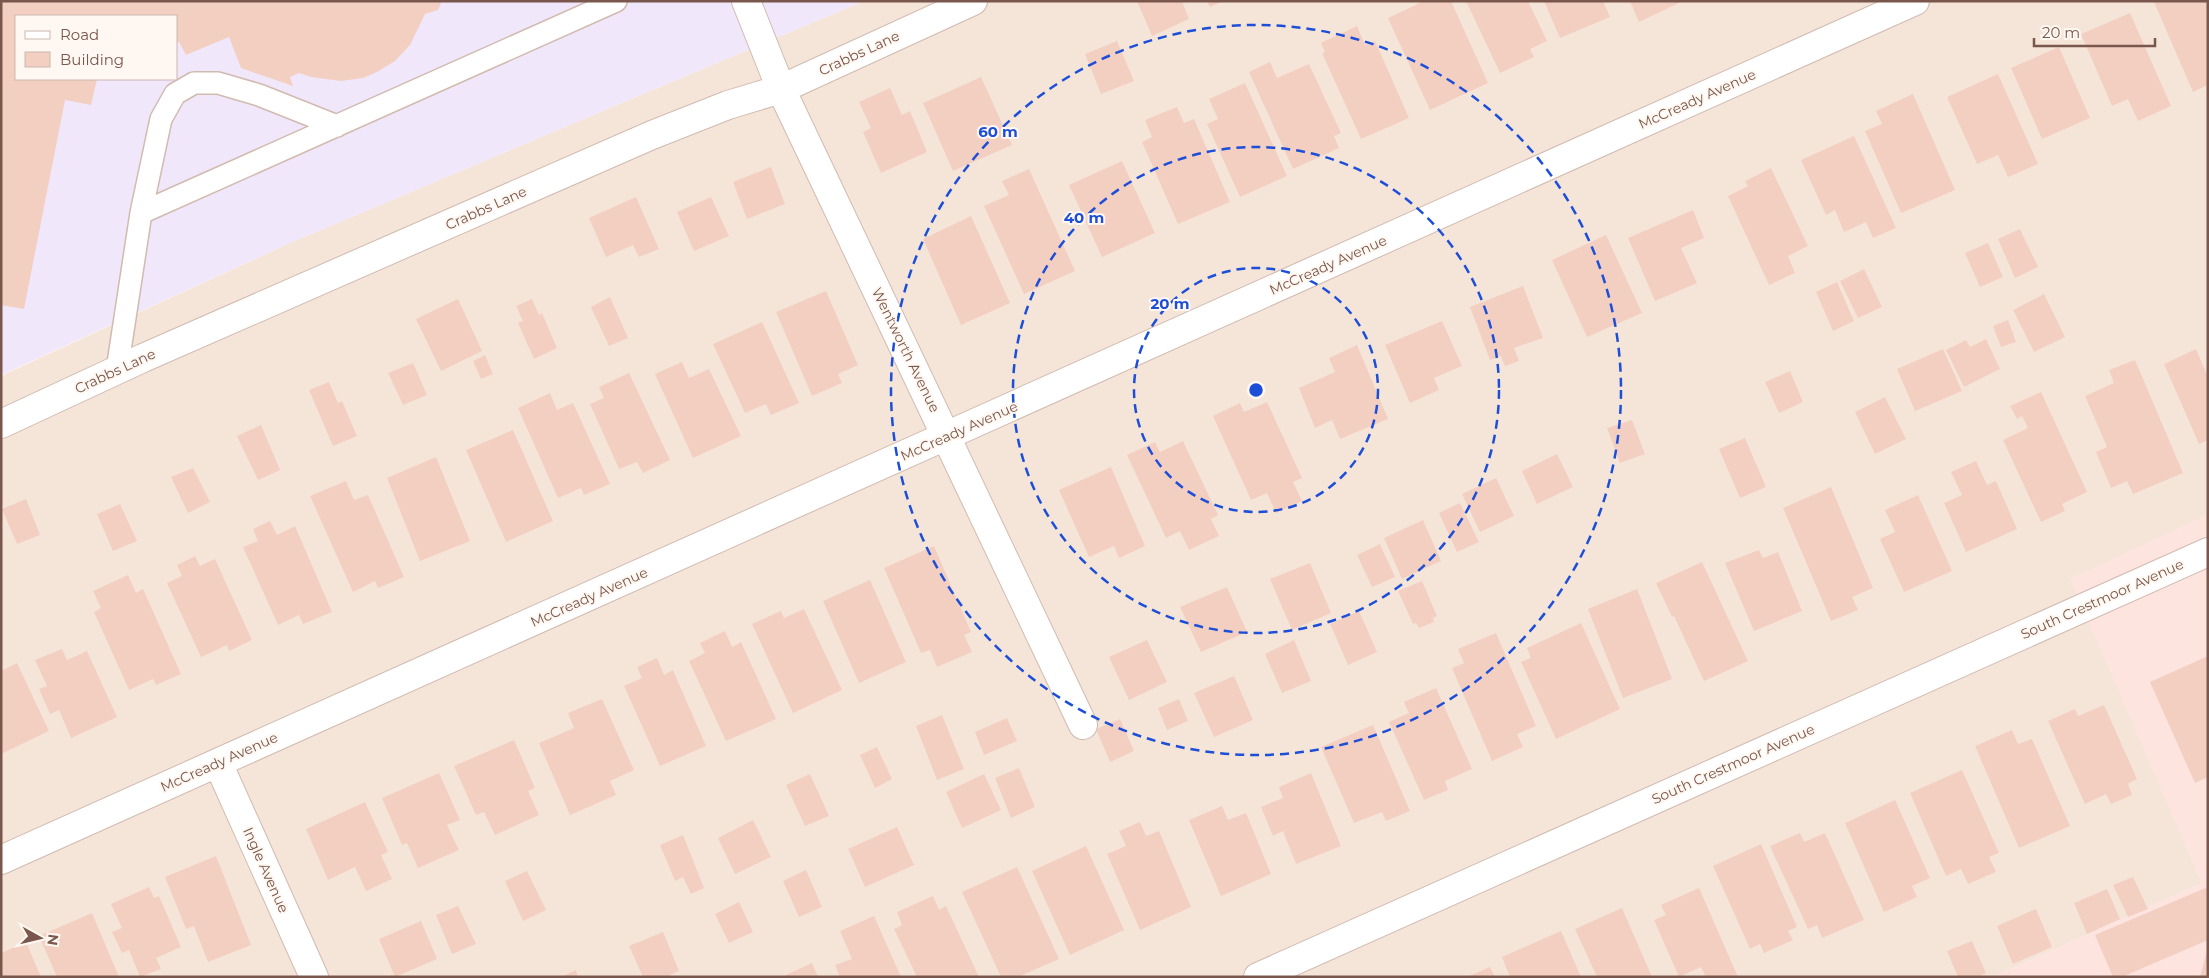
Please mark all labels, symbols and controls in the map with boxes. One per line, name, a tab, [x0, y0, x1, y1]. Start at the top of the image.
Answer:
legend	[15, 15, 178, 80]
scale bar	[2034, 15, 2155, 47]
text: 20 m	[2042, 23, 2080, 42]
text: Road	[60, 25, 99, 44]
street label: Crabbs Lane	[816, 26, 902, 80]
text: Building	[60, 50, 124, 69]
street label: McCready Avenue	[1635, 65, 1759, 133]
text: 60 m	[978, 122, 1018, 141]
street label: Crabbs Lane	[443, 182, 529, 234]
text: 40 m	[1064, 208, 1104, 227]
street label: McCready Avenue	[1266, 231, 1390, 299]
street label: Wentworth Avenue	[868, 285, 944, 415]
text: 20 m	[1150, 294, 1190, 313]
street label: Crabbs Lane	[72, 344, 158, 398]
centre of rings	[1247, 381, 1265, 399]
street label: McCready Avenue	[897, 397, 1021, 465]
street label: South Crestmoor Avenue	[2018, 555, 2186, 643]
street label: McCready Avenue	[527, 563, 651, 631]
street label: South Crestmoor Avenue	[1649, 720, 1817, 808]
street label: McCready Avenue	[157, 728, 281, 796]
street label: Ingle Avenue	[239, 824, 293, 916]
north arrow	[15, 913, 65, 963]
text: N	[43, 933, 63, 947]

